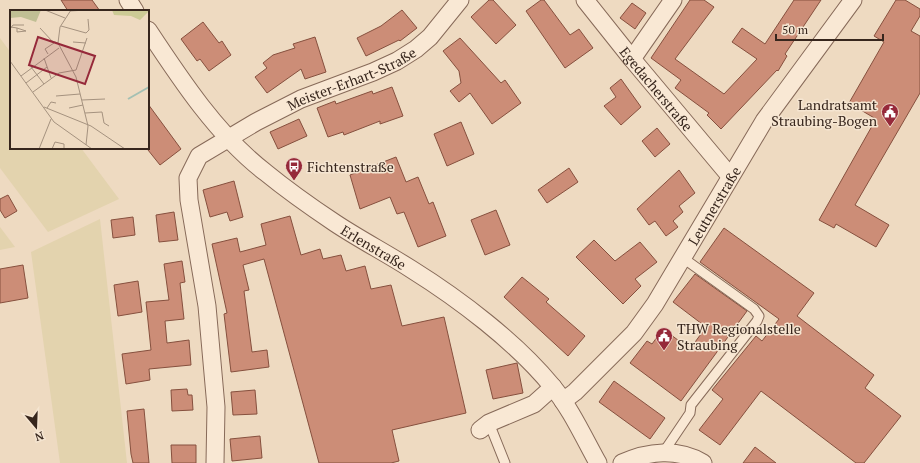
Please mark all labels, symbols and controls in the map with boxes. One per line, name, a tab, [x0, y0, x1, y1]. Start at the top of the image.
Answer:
inset map	[10, 10, 149, 149]
scale bar	[776, 16, 883, 42]
text: 50 m	[782, 22, 809, 37]
street label: Meister-Erhart-Straße	[284, 42, 419, 114]
street label: Egedacherstraße	[616, 42, 698, 135]
place label: Landratsamt Straubing-Bogen	[771, 95, 878, 130]
public building icon: Landratsamt Straubing-Bogen	[880, 102, 900, 127]
bus stop icon: Fichtenstraße	[284, 156, 304, 181]
place label: Fichtenstraße	[307, 157, 394, 176]
street label: Leutnerstraße	[683, 163, 745, 248]
street label: Erlenstraße	[338, 220, 410, 273]
place label: THW Regionalstelle Straubing	[677, 319, 801, 354]
public building icon: THW Regionalstelle Straubing	[654, 326, 674, 351]
north arrow	[16, 407, 56, 447]
text: N	[32, 428, 45, 445]

